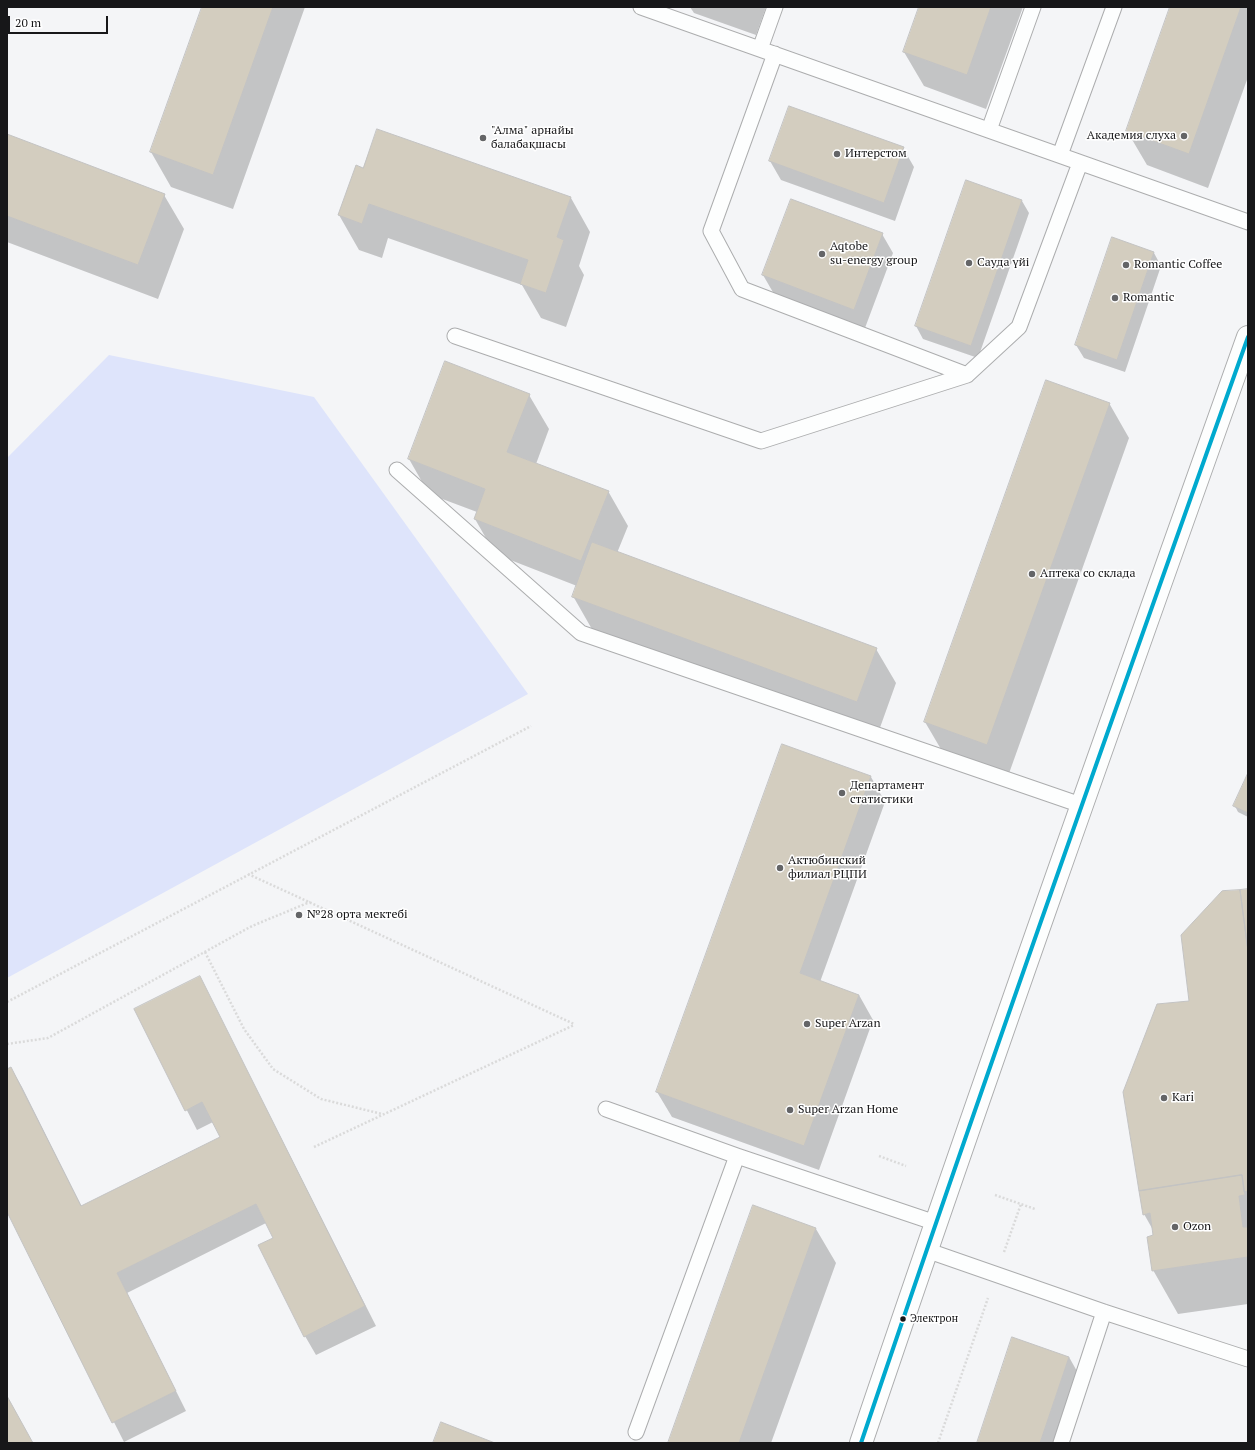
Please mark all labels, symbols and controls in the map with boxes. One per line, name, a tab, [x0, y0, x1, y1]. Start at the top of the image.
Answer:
scale bar	[10, 8, 110, 34]
text: 20 m	[15, 15, 41, 30]
place label: "Алма" арнайы балабақшасы	[491, 124, 574, 152]
place label: Академия слуха	[1087, 129, 1176, 143]
marker: Академия слуха	[1179, 131, 1189, 141]
marker: "Алма" арнайы балабақшасы	[478, 133, 488, 143]
place label: Интерстом	[845, 147, 907, 161]
marker: Интерстом	[832, 149, 842, 159]
place label: Aqtobe su-energy group	[830, 240, 918, 268]
marker: Aqtobe su-energy group	[817, 249, 827, 259]
place label: Сауда үйі	[977, 256, 1029, 270]
marker: Сауда үйі	[964, 258, 974, 268]
place label: Romantic Coffee	[1134, 258, 1222, 272]
marker: Romantic Coffee	[1121, 260, 1131, 270]
place label: Romantic	[1123, 291, 1174, 305]
marker: Romantic	[1110, 293, 1120, 303]
place label: Аптека со склада	[1040, 567, 1136, 581]
marker: Аптека со склада	[1027, 569, 1037, 579]
place label: Департамент статистики	[850, 779, 924, 807]
marker: Департамент статистики	[837, 788, 847, 798]
place label: Актюбинский филиал РЦПИ	[788, 854, 867, 882]
marker: Актюбинский филиал РЦПИ	[775, 863, 785, 873]
place label: №28 орта мектебі	[307, 908, 408, 922]
marker: №28 орта мектебі	[294, 910, 304, 920]
place label: Super Arzan	[815, 1017, 881, 1031]
marker: Super Arzan	[802, 1019, 812, 1029]
place label: Kari	[1172, 1091, 1194, 1105]
marker: Kari	[1159, 1093, 1169, 1103]
place label: Super Arzan Home	[798, 1103, 898, 1117]
marker: Super Arzan Home	[785, 1105, 795, 1115]
place label: Ozon	[1183, 1220, 1211, 1234]
marker: Ozon	[1170, 1222, 1180, 1232]
place label: Электрон	[910, 1312, 958, 1326]
marker: Электрон	[898, 1314, 908, 1324]

